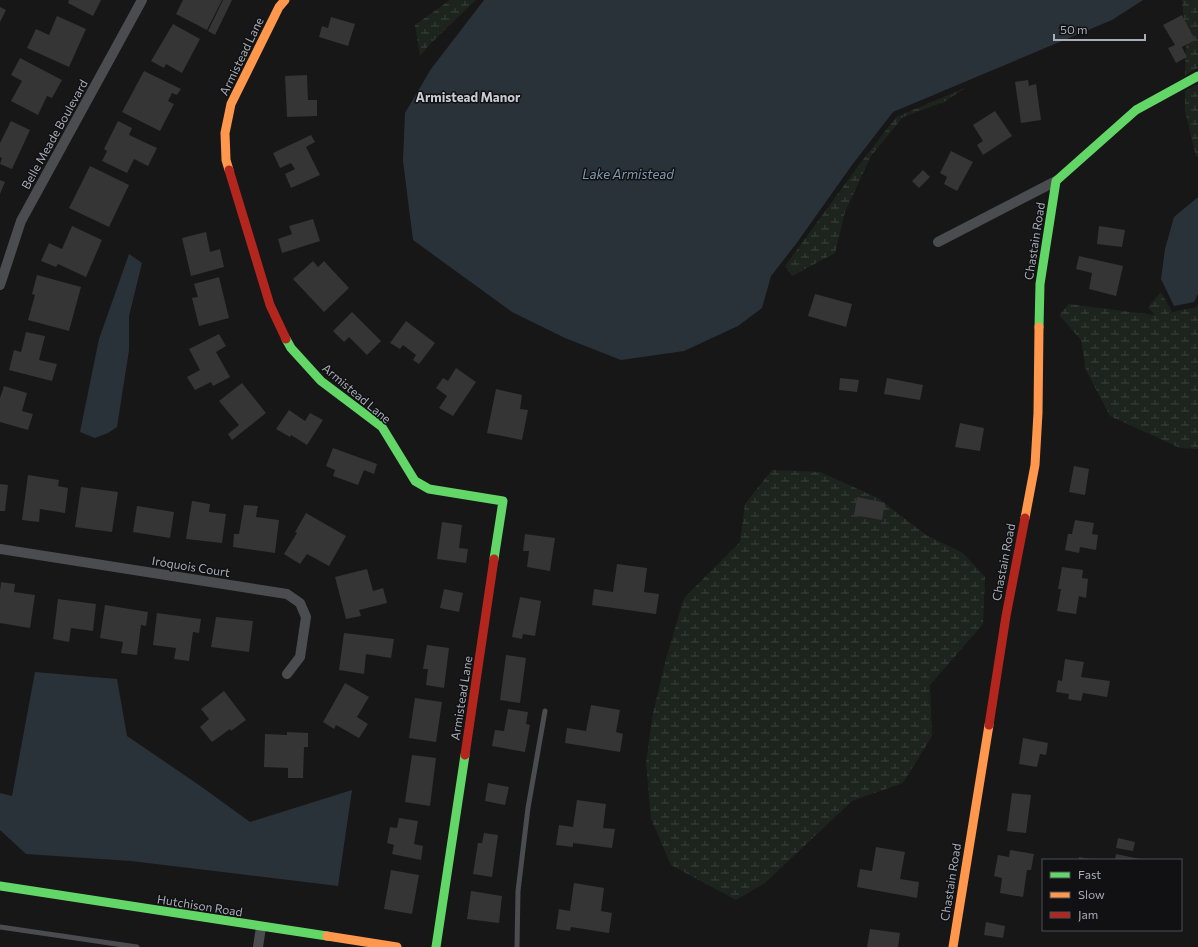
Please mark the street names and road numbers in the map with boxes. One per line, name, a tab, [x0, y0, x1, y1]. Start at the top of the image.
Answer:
street label: Armistead Lane	[216, 15, 266, 97]
street label: Belle Meade Boulevard	[18, 77, 90, 191]
street label: Chastain Road	[1021, 201, 1047, 281]
street label: Armistead Lane	[320, 360, 394, 426]
street label: Chastain Road	[989, 522, 1017, 602]
street label: Iroquois Court	[151, 553, 231, 579]
street label: Armistead Lane	[447, 655, 475, 741]
street label: Chastain Road	[937, 842, 963, 922]
street label: Hutchison Road	[156, 891, 244, 919]

